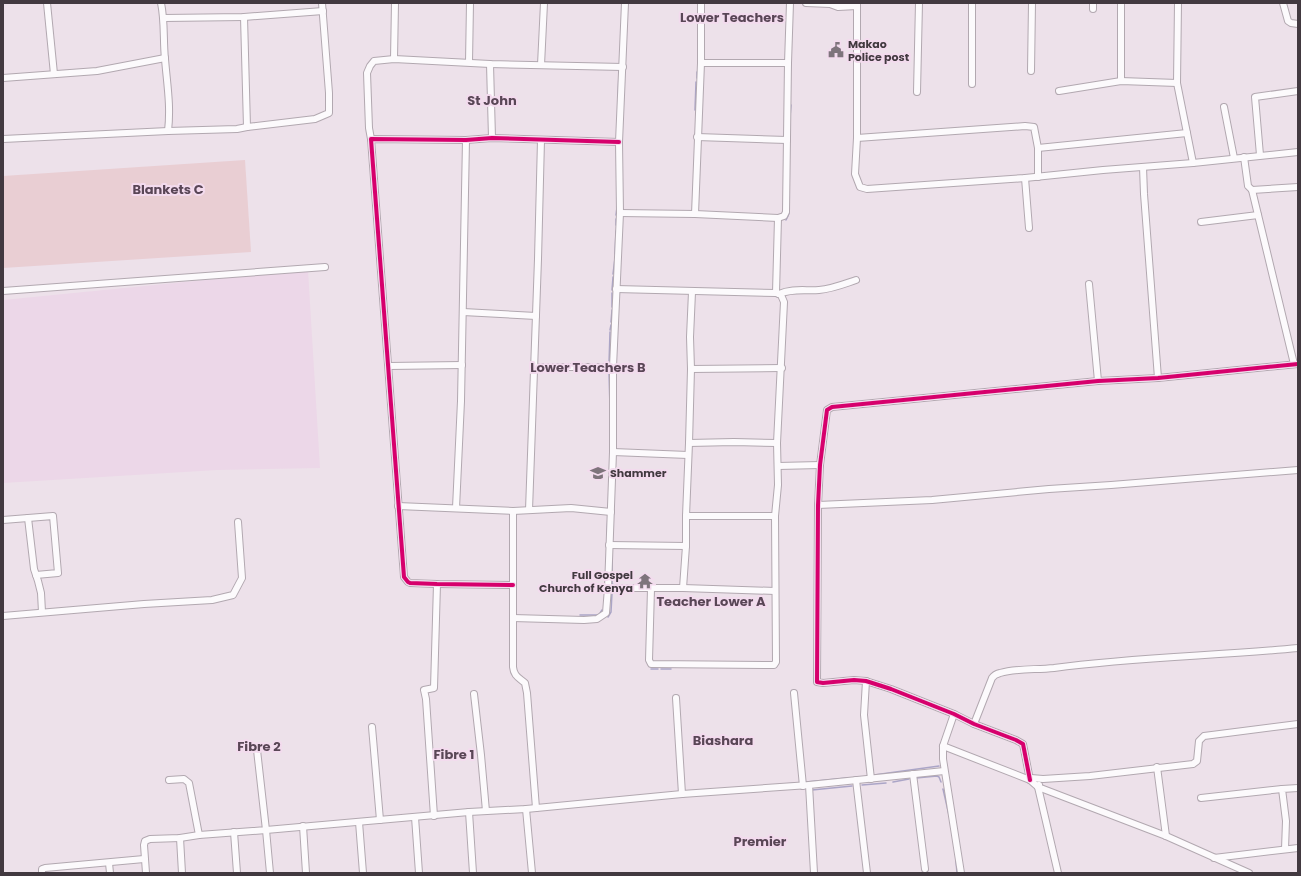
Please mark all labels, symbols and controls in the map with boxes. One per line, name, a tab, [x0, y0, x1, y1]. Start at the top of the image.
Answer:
district label: Lower Teachers	[680, 8, 784, 27]
place label: Makao Police post	[848, 36, 910, 65]
public building icon: Makao Police post	[827, 41, 845, 59]
district label: St John	[467, 91, 517, 110]
district label: Blankets C	[132, 180, 204, 199]
district label: Lower Teachers B	[530, 358, 646, 377]
school or university icon: Shammer	[589, 464, 607, 482]
place label: Shammer	[610, 465, 667, 481]
place label: Full Gospel Church of Kenya	[539, 567, 633, 596]
temple icon: Full Gospel Church of Kenya	[636, 572, 654, 590]
district label: Teacher Lower A	[656, 592, 766, 611]
district label: Biashara	[693, 731, 753, 750]
district label: Fibre 2	[237, 737, 281, 756]
district label: Fibre 1	[434, 745, 475, 764]
district label: Premier	[734, 832, 787, 851]

